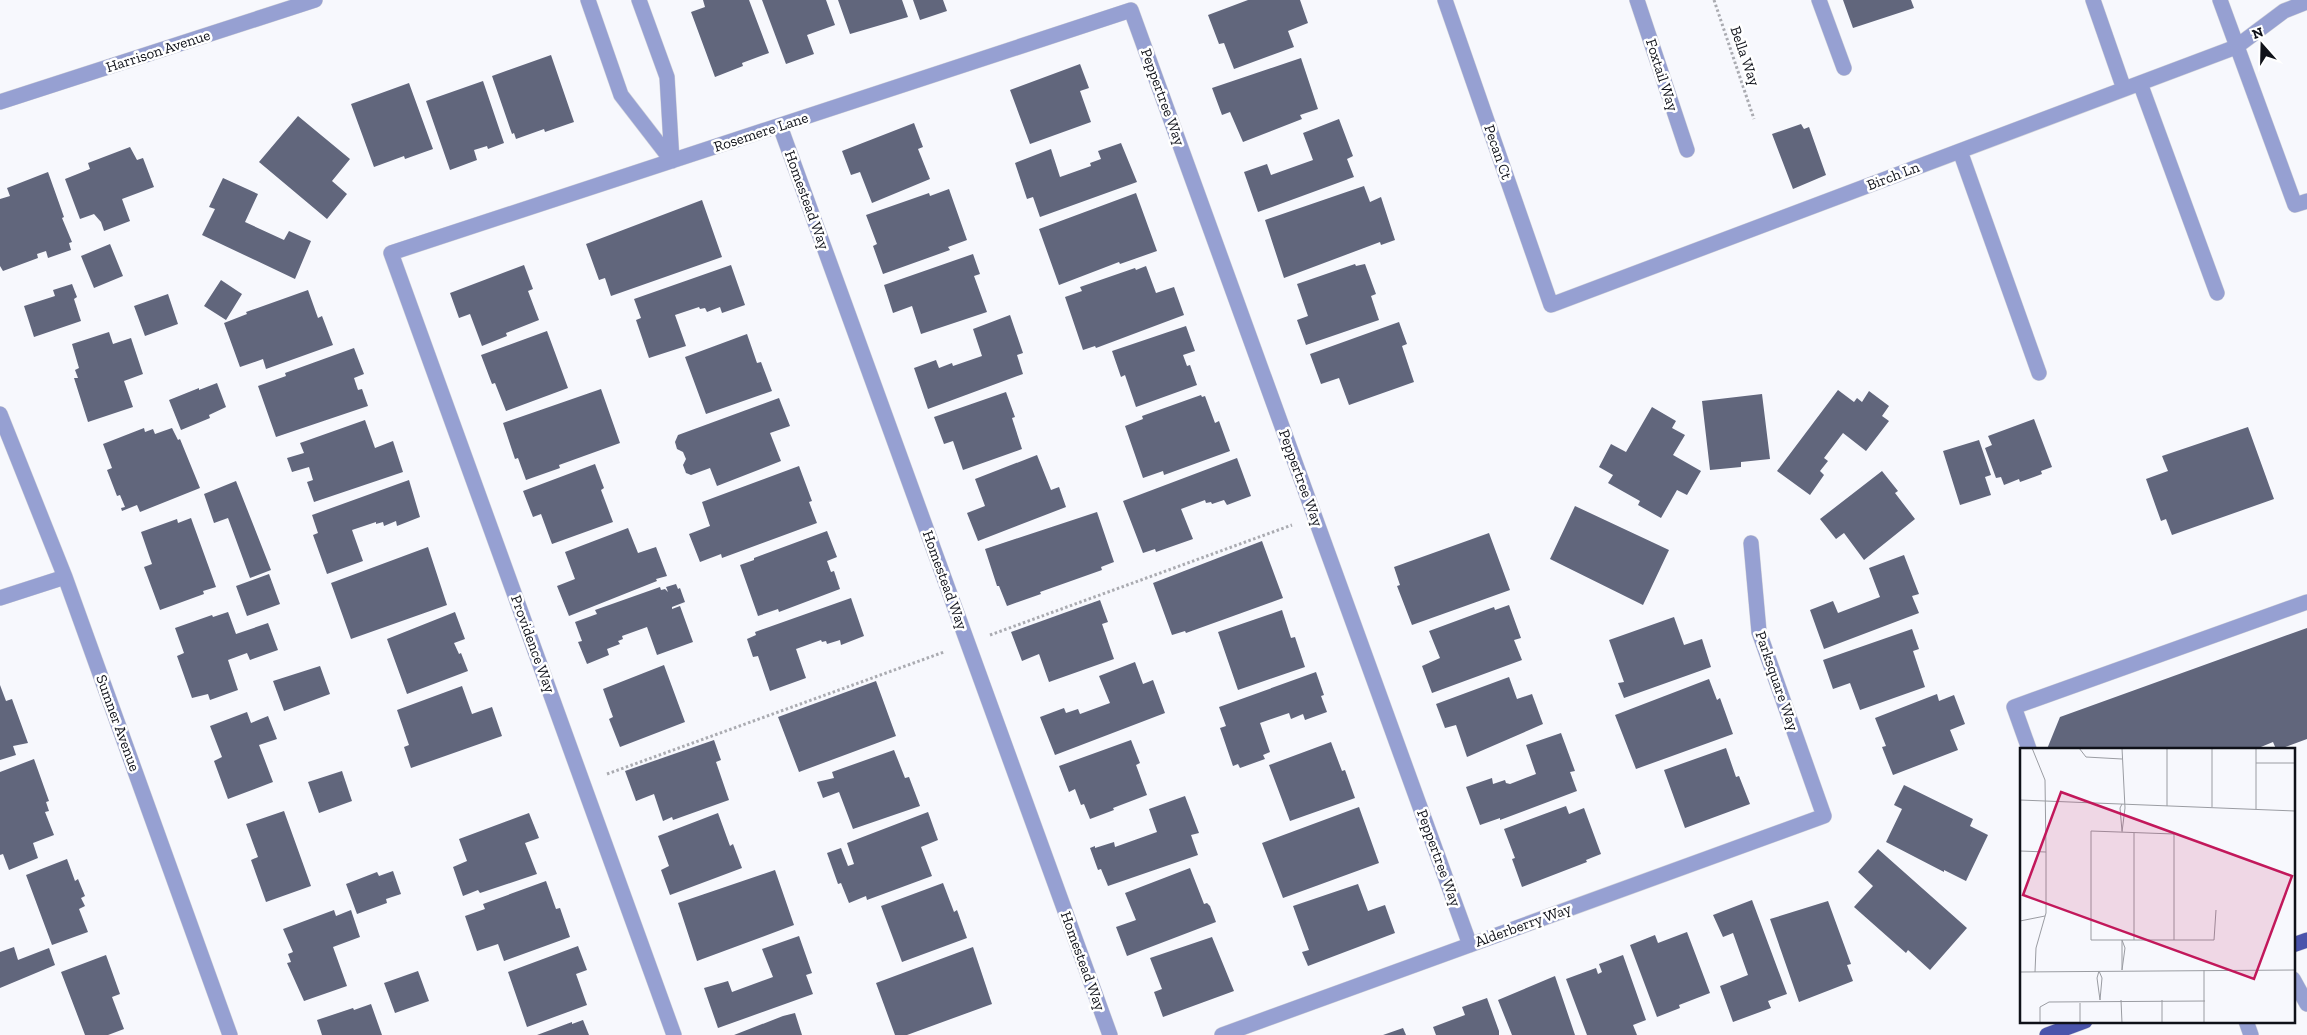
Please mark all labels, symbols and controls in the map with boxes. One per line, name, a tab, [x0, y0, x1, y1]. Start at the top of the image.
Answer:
north arrow	[2237, 20, 2287, 70]
text: N	[2250, 23, 2266, 43]
street label: Bella Way	[1726, 24, 1764, 89]
street label: Harrison Avenue	[104, 26, 212, 76]
street label: Foxtail Way	[1642, 37, 1682, 114]
street label: Peppertree Way	[1137, 46, 1189, 148]
street label: Rosemere Lane	[712, 108, 810, 156]
street label: Pecan Ct	[1480, 122, 1516, 182]
street label: Homestead Way	[781, 148, 833, 252]
street label: Birch Ln	[1864, 158, 1922, 194]
street label: Peppertree Way	[1275, 427, 1327, 529]
street label: Homestead Way	[919, 528, 971, 632]
street label: Providence Way	[507, 593, 559, 696]
street label: Parksquare Way	[1752, 629, 1803, 734]
street label: Sumner Avenue	[92, 672, 144, 774]
inset map	[2020, 748, 2294, 1022]
street label: Peppertree Way	[1413, 807, 1465, 909]
street label: Alderberry Way	[1472, 899, 1574, 951]
street label: Homestead Way	[1057, 909, 1109, 1013]

